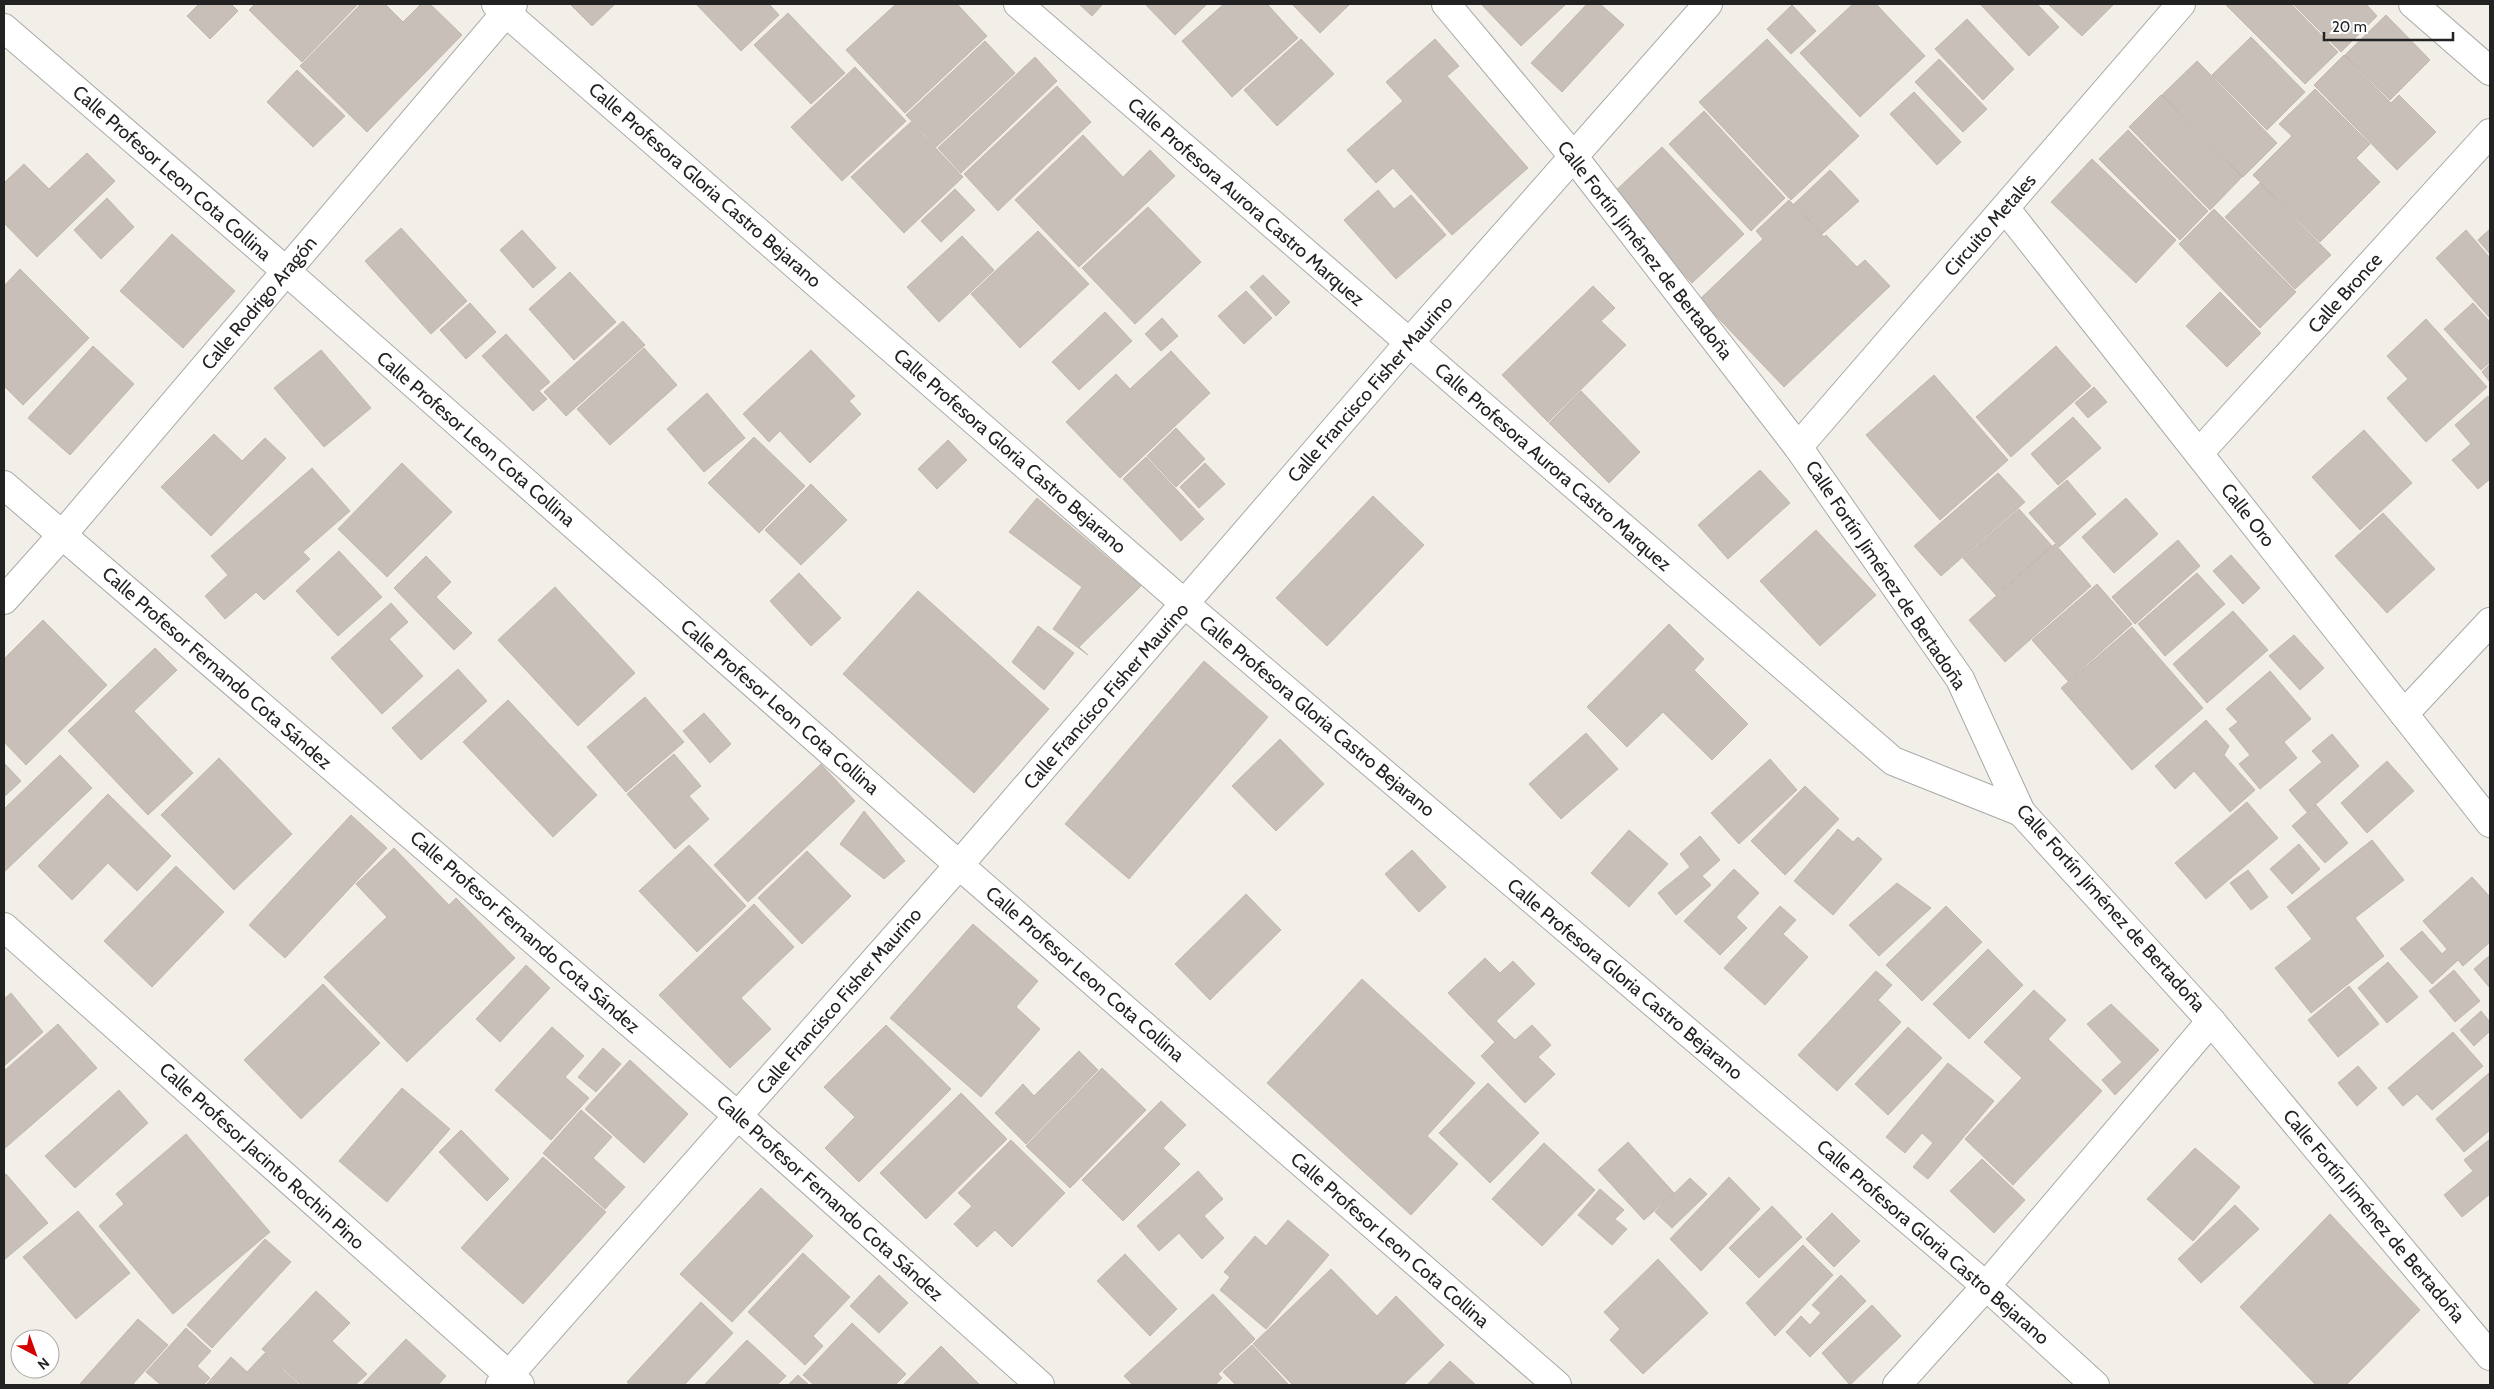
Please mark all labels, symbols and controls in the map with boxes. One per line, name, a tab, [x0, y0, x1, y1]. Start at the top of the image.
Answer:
scale bar	[2324, 10, 2453, 42]
text: 20 m	[2332, 18, 2367, 36]
street label: Calle Profesora Gloria Castro Bejarano	[584, 78, 826, 292]
street label: Calle Profesor Leon Cota Collina	[68, 80, 276, 266]
street label: Calle Profesora Aurora Castro Marquez	[1123, 93, 1369, 311]
street label: Calle Fortín Jiménez de Bertadoña	[1552, 136, 1738, 364]
street label: Circuito Metales	[1939, 169, 2041, 281]
street label: Calle Rodrigo Aragón	[196, 232, 322, 374]
street label: Calle Bronce	[2303, 248, 2387, 338]
street label: Calle Francisco Fisher Maurino	[1283, 291, 1457, 487]
street label: Calle Profesora Gloria Castro Bejarano	[889, 344, 1131, 558]
street label: Calle Profesor Leon Cota Collina	[372, 346, 580, 532]
street label: Calle Profesora Aurora Castro Marquez	[1430, 358, 1676, 576]
street label: Calle Fortín Jiménez de Bertadoña	[1801, 456, 1971, 694]
street label: Calle Oro	[2216, 479, 2280, 551]
street label: Calle Profesor Fernando Cota Sández	[97, 562, 337, 774]
street label: Calle Francisco Fisher Maurino	[1019, 598, 1193, 794]
street label: Calle Profesora Gloria Castro Bejarano	[1194, 611, 1440, 821]
street label: Calle Profesor Leon Cota Collina	[676, 614, 884, 800]
street label: Calle Fortín Jiménez de Bertadoña	[2012, 800, 2210, 1016]
street label: Calle Profesor Fernando Cota Sández	[405, 826, 645, 1038]
street label: Calle Profesora Gloria Castro Bejarano	[1502, 874, 1748, 1084]
street label: Calle Profesor Leon Cota Collina	[981, 881, 1189, 1067]
street label: Calle Francisco Fisher Maurino	[752, 903, 926, 1099]
street label: Calle Profesor Jacinto Rochin Pino	[155, 1058, 369, 1254]
street label: Calle Profesor Fernando Cota Sández	[712, 1090, 948, 1306]
street label: Calle Fortín Jiménez de Bertadoña	[2278, 1105, 2470, 1327]
street label: Calle Profesora Gloria Castro Bejarano	[1812, 1135, 2054, 1349]
street label: Calle Profesor Leon Cota Collina	[1286, 1147, 1494, 1333]
north arrow	[10, 1329, 60, 1379]
text: N	[34, 1354, 53, 1374]

